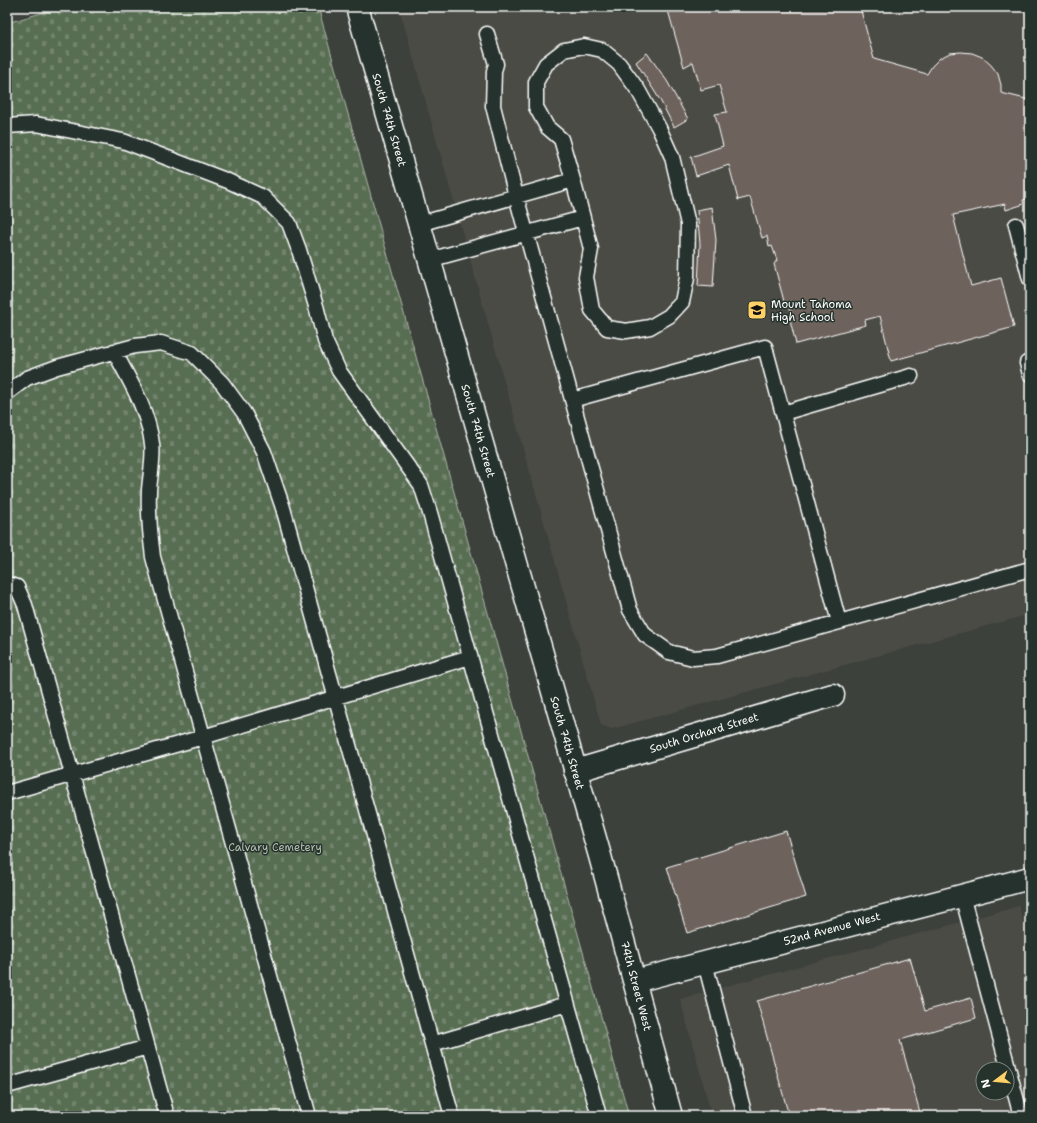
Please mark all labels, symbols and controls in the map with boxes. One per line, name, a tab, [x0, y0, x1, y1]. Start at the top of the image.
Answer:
street label: South 74th Street	[368, 71, 410, 169]
place label: Mount Tahoma High School	[771, 297, 852, 325]
school or university icon: Mount Tahoma High School	[746, 299, 768, 321]
street label: South 74th Street	[457, 382, 499, 480]
street label: South 74th Street	[546, 694, 588, 792]
street label: South Orchard Street	[648, 709, 761, 757]
park label: Calvary Cemetery	[228, 840, 322, 855]
street label: 52nd Avenue West	[782, 909, 882, 949]
street label: 74th Street West	[617, 939, 655, 1033]
north arrow	[975, 1061, 1015, 1101]
text: N	[977, 1077, 994, 1090]

